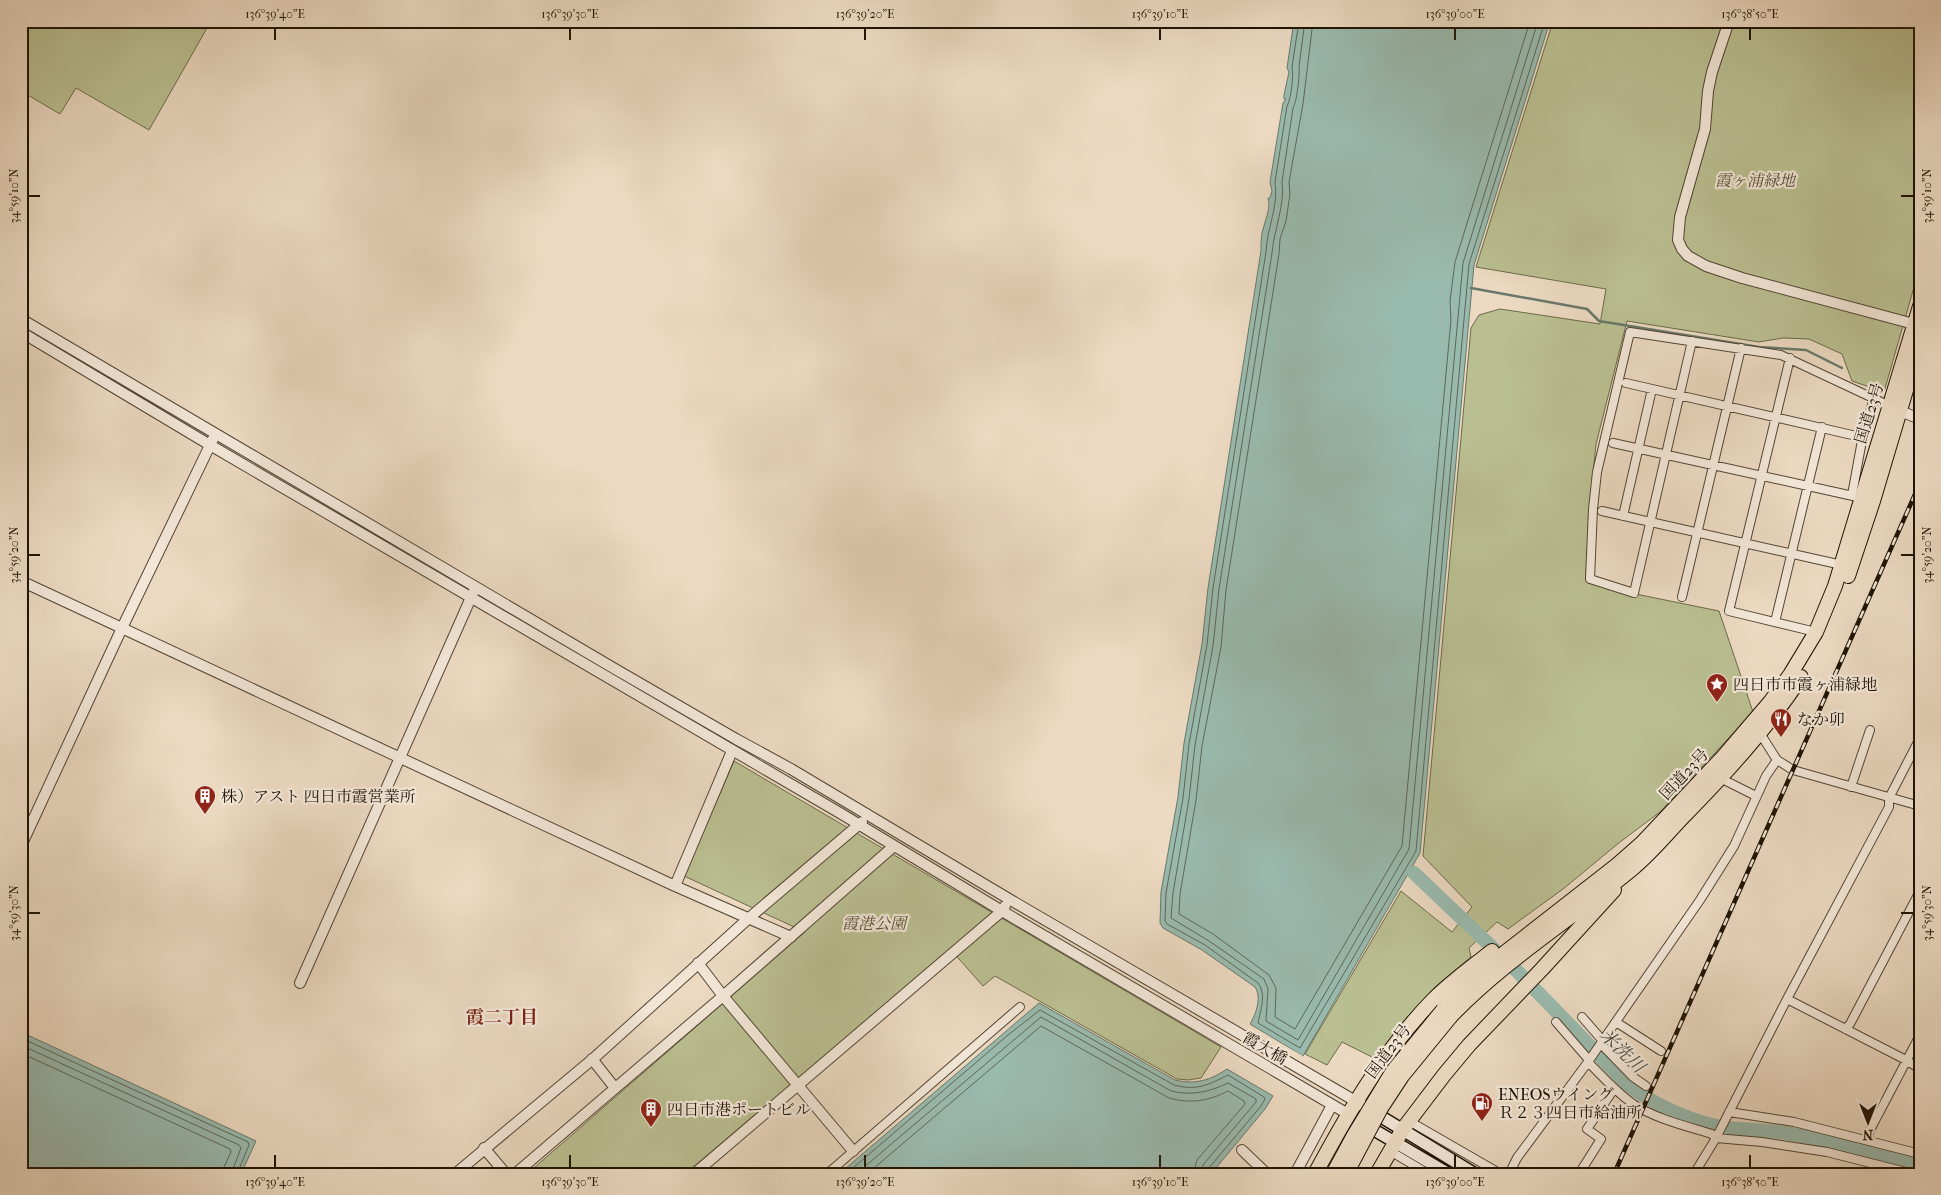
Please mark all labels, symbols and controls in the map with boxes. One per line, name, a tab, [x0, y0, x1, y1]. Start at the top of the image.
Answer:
text: 136°39'40"E	[245, 7, 305, 21]
text: 136°39'30"E	[541, 7, 599, 21]
text: 136°39'20"E	[836, 7, 894, 21]
text: 136°39'10"E	[1132, 7, 1188, 21]
text: 136°39'00"E	[1425, 7, 1485, 21]
text: 136°38'50"E	[1721, 7, 1779, 21]
text: 34°59'10"N	[7, 168, 21, 224]
text: 34°59'10"N	[1920, 168, 1934, 224]
park label: 霞ヶ浦緑地	[1715, 171, 1797, 190]
street label: 国道23号	[1851, 380, 1887, 446]
text: 34°59'20"N	[7, 527, 21, 584]
text: 34°59'20"N	[1920, 527, 1934, 584]
place icon: 四日市市霞ヶ浦緑地	[1705, 672, 1729, 703]
place label: 四日市市霞ヶ浦緑地	[1733, 675, 1877, 694]
restaurant icon: なか卯	[1769, 707, 1793, 738]
place label: なか卯	[1797, 710, 1845, 729]
street label: 国道23号	[1656, 745, 1712, 803]
building icon: 株）アスト 四日市霞営業所	[193, 784, 217, 815]
place label: 株）アスト 四日市霞営業所	[221, 787, 416, 806]
text: 34°59'30"N	[7, 885, 21, 941]
text: 34°59'30"N	[1920, 885, 1934, 941]
park label: 霞港公園	[842, 914, 909, 933]
district label: 霞二丁目	[466, 1007, 538, 1028]
street label: 国道23号	[1362, 1020, 1414, 1082]
water label: 米洗川	[1595, 1025, 1650, 1079]
street label: 霞大橋	[1239, 1028, 1291, 1068]
place label: ENEOSウイング Ｒ２３四日市給油所	[1498, 1085, 1642, 1122]
fuel station icon: ENEOSウイング Ｒ２３四日市給油所	[1470, 1091, 1494, 1122]
building icon: 四日市港ポートビル	[639, 1097, 663, 1128]
north arrow	[1844, 1098, 1894, 1148]
place label: 四日市港ポートビル	[667, 1100, 811, 1119]
text: N	[1862, 1126, 1873, 1143]
text: 136°39'40"E	[245, 1175, 305, 1189]
text: 136°39'30"E	[541, 1175, 599, 1189]
text: 136°39'20"E	[836, 1175, 894, 1189]
text: 136°39'10"E	[1132, 1175, 1188, 1189]
text: 136°39'00"E	[1425, 1175, 1485, 1189]
text: 136°38'50"E	[1721, 1175, 1779, 1189]

